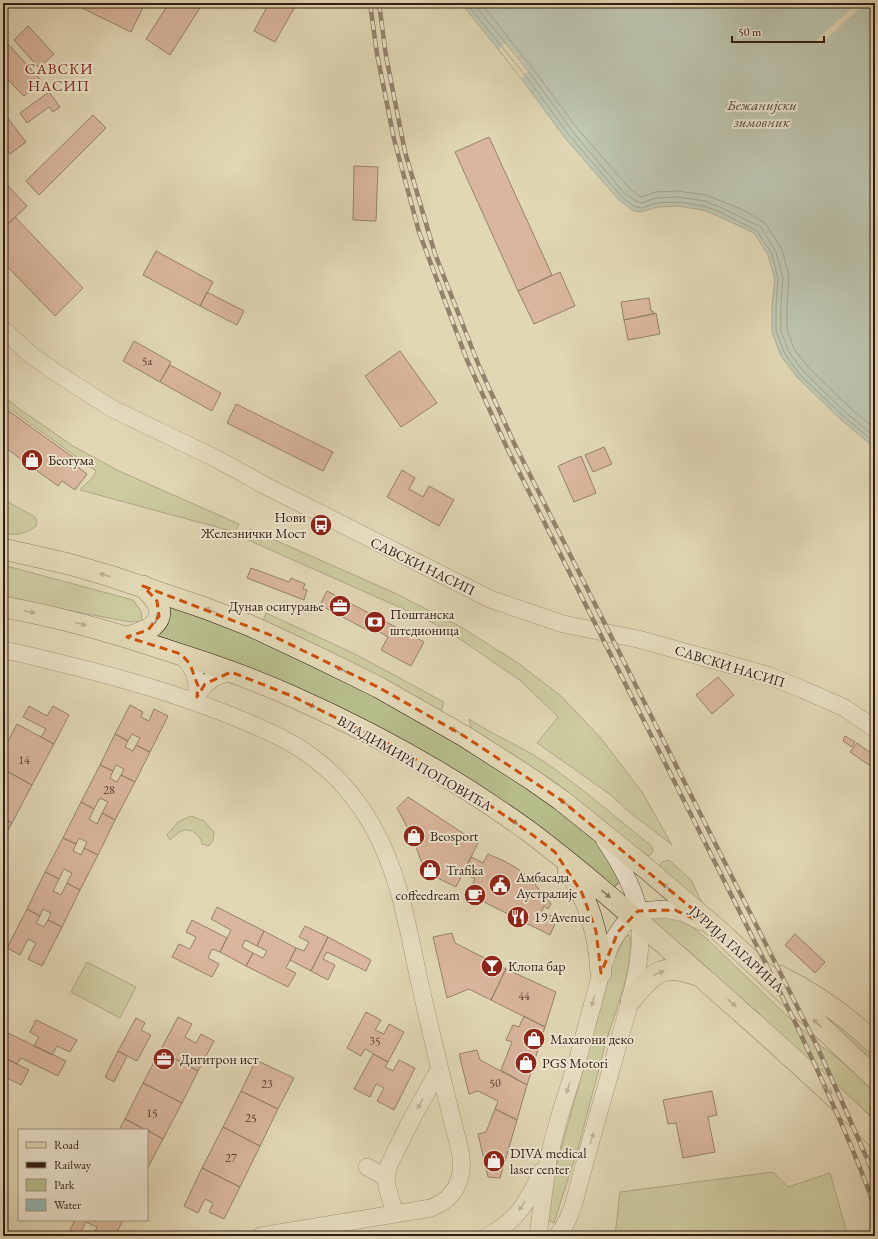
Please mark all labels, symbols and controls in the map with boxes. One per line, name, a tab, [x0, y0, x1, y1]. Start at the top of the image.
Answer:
scale bar	[732, 18, 824, 44]
text: 50 m	[738, 24, 762, 40]
district label: САВСКИ НАСИП	[25, 59, 93, 95]
water label: Бежанијски зимовник	[726, 95, 797, 131]
house number: 5a	[142, 353, 152, 369]
shop icon: Беогума	[19, 447, 45, 473]
place label: Беогума	[48, 451, 94, 469]
place label: Нови Железнички Мост	[200, 508, 307, 542]
bus stop icon: Нови Железнички Мост	[308, 512, 334, 538]
street label: САВСКИ НАСИП	[368, 533, 479, 599]
one-way arrow	[99, 572, 111, 578]
office icon: Дунав осигурање	[327, 593, 353, 619]
place label: Дунав осигурање	[228, 597, 325, 615]
place label: Поштанска штедионица	[390, 605, 459, 639]
one-way arrow	[203, 606, 215, 612]
bank icon: Поштанска штедионица	[362, 609, 388, 635]
one-way arrow	[24, 610, 36, 616]
one-way arrow	[155, 611, 161, 623]
one-way arrow	[75, 622, 87, 628]
street label: САВСКИ НАСИП	[673, 641, 788, 691]
one-way arrow	[335, 666, 347, 672]
one-way arrow	[304, 702, 316, 708]
street label: ВЛАДИМИРА ПОПОВИЋА	[334, 711, 496, 815]
one-way arrow	[449, 727, 461, 734]
house number: 14	[18, 752, 30, 768]
house number: 28	[103, 782, 115, 798]
one-way arrow	[558, 798, 569, 807]
one-way arrow	[507, 817, 518, 825]
shop icon: Beosport	[401, 823, 427, 849]
place label: Beosport	[430, 827, 479, 845]
shop icon: Trafika	[417, 857, 443, 883]
place label: Trafika	[446, 861, 484, 879]
place label: Амбасада Аустралије	[515, 868, 578, 902]
public building icon: Амбасада Аустралије	[487, 872, 513, 898]
cafe icon: coffeedream	[462, 882, 488, 908]
one-way arrow	[662, 882, 672, 891]
place label: coffeedream	[396, 886, 460, 904]
one-way arrow	[601, 890, 612, 899]
street label: ЈУРИЈА ГАГАРИНА	[685, 901, 788, 996]
restaurant icon: 19 Avenue	[505, 904, 531, 930]
place label: 19 Avenue	[534, 908, 591, 926]
bar icon: Клопа бар	[479, 953, 505, 979]
place label: Клопа бар	[508, 957, 566, 975]
one-way arrow	[653, 970, 665, 976]
house number: 44	[518, 988, 530, 1004]
one-way arrow	[590, 995, 596, 1007]
one-way arrow	[726, 999, 737, 1008]
one-way arrow	[812, 1018, 822, 1027]
shop icon: Махагони деко	[521, 1026, 547, 1052]
place label: Махагони деко	[550, 1030, 634, 1048]
house number: 35	[369, 1033, 381, 1049]
office icon: Дигитрон ист	[151, 1046, 177, 1072]
place label: Дигитрон ист	[180, 1050, 259, 1068]
shop icon: PGS Motori	[513, 1050, 539, 1076]
place label: PGS Motori	[542, 1054, 609, 1072]
house number: 50	[489, 1075, 501, 1091]
house number: 23	[261, 1076, 273, 1092]
one-way arrow	[565, 1082, 571, 1094]
one-way arrow	[823, 1086, 833, 1095]
one-way arrow	[417, 1098, 424, 1110]
house number: 15	[146, 1105, 158, 1121]
house number: 25	[245, 1110, 257, 1126]
legend	[18, 1129, 148, 1221]
one-way arrow	[589, 1132, 595, 1144]
text: Road	[54, 1137, 80, 1153]
place label: DIVA medical laser center	[510, 1144, 587, 1178]
shop icon: DIVA medical laser center	[481, 1148, 507, 1174]
house number: 27	[225, 1150, 237, 1166]
text: Railway	[54, 1157, 92, 1173]
text: Park	[54, 1177, 75, 1193]
text: Water	[54, 1197, 81, 1213]
one-way arrow	[518, 1201, 526, 1211]

